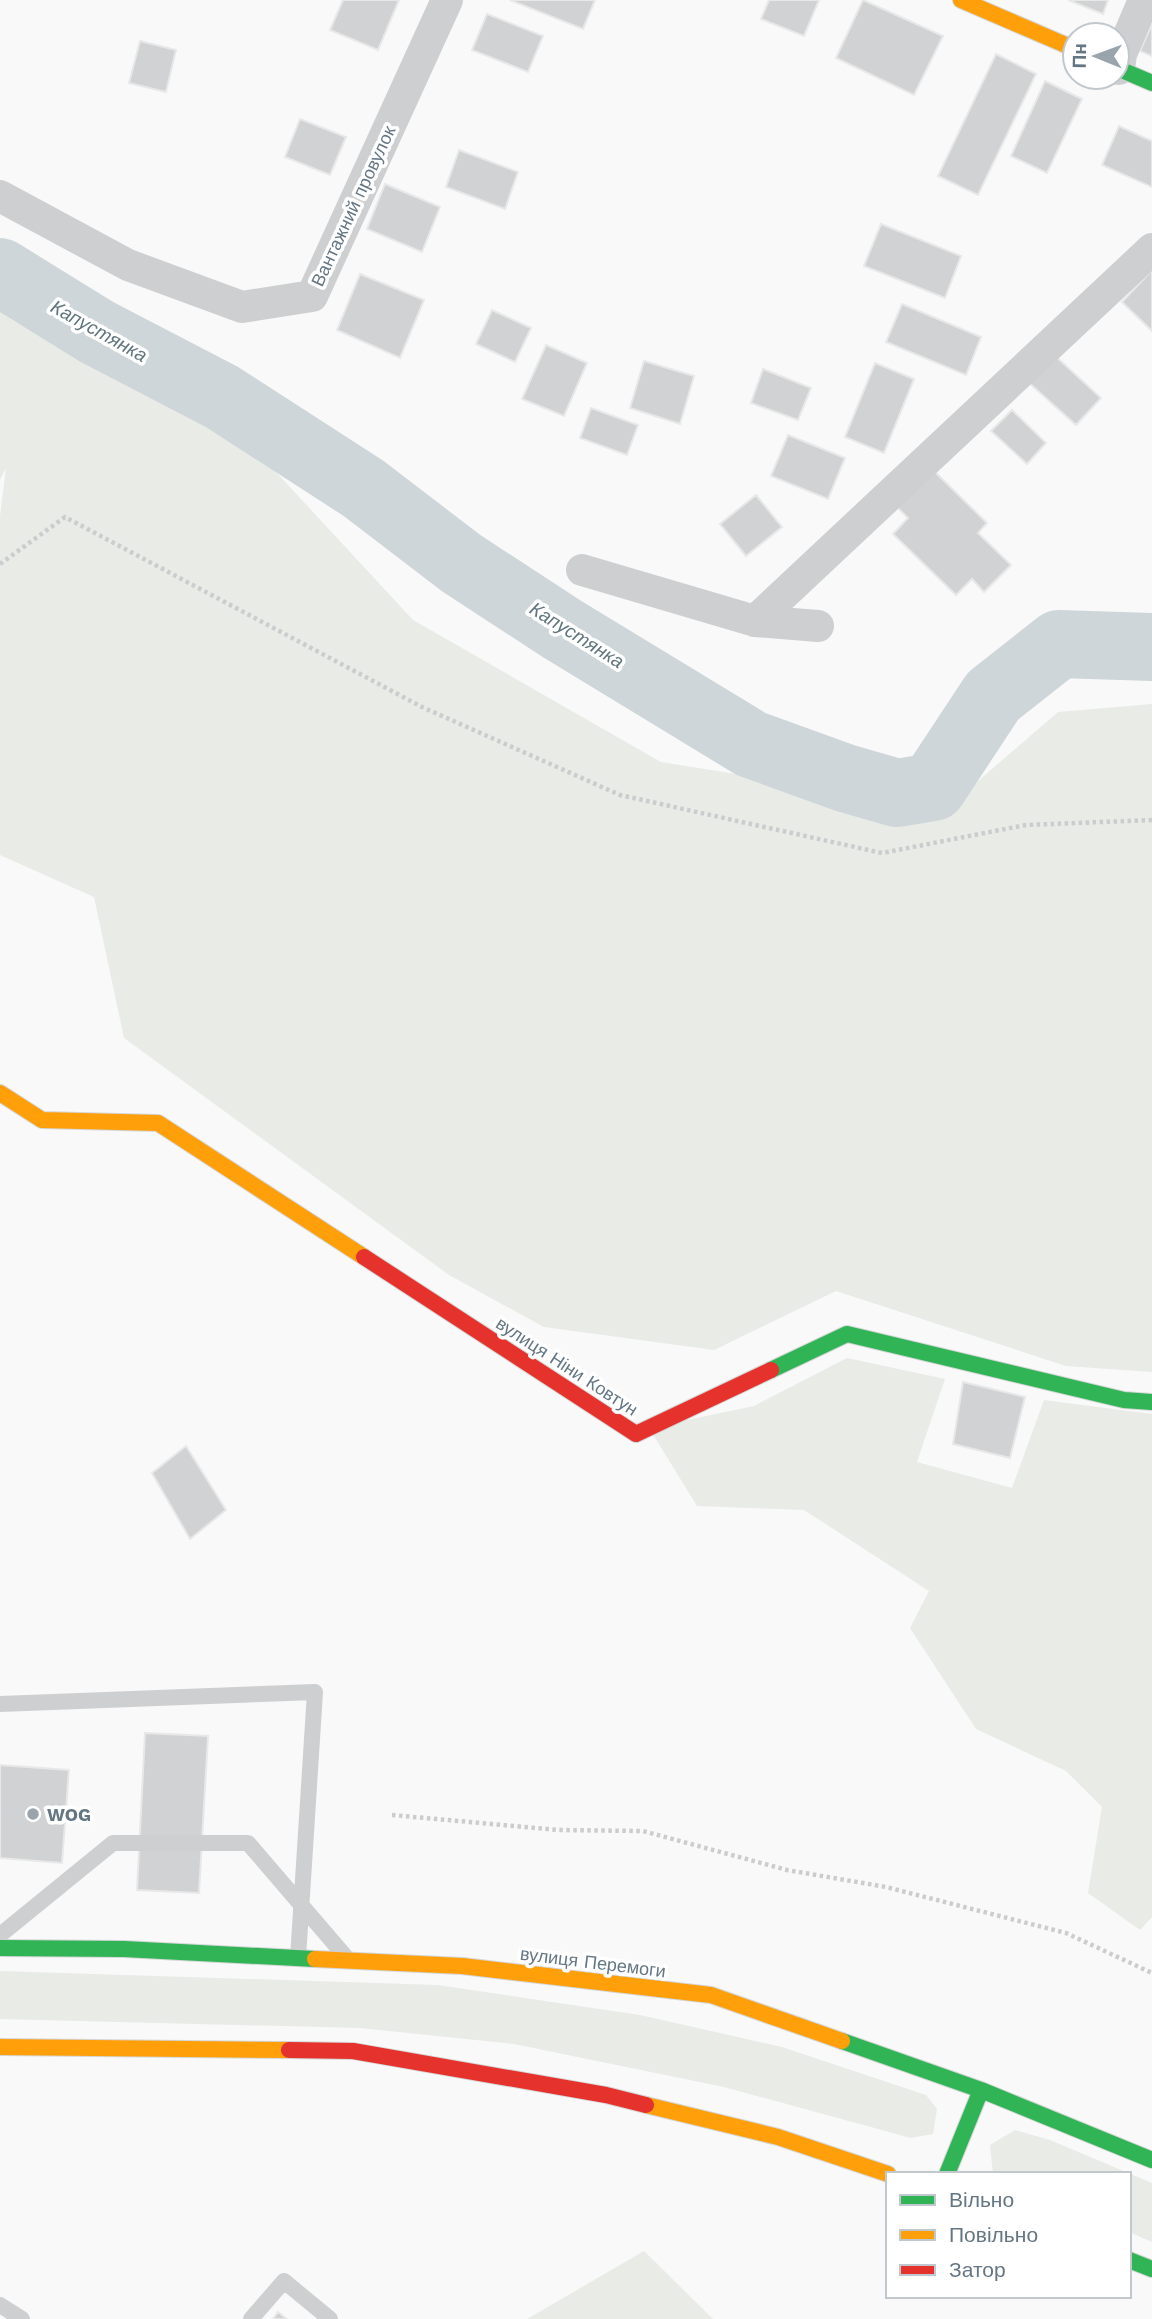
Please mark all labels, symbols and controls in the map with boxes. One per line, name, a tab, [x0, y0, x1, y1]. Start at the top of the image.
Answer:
north arrow	[1061, 21, 1131, 91]
text: Пн	[1068, 43, 1091, 68]
street label: Вантажний провулок	[307, 122, 399, 289]
water label: Капустянка	[47, 295, 151, 367]
water label: Капустянка	[526, 597, 628, 673]
street label: вулиця Ніни Ковтун	[492, 1312, 642, 1420]
place label: WOG	[47, 1804, 91, 1825]
marker: WOG	[25, 1806, 41, 1822]
street label: вулиця Перемоги	[519, 1943, 667, 1981]
legend	[886, 2172, 1131, 2298]
text: Вільно	[949, 2187, 1014, 2212]
text: Повільно	[949, 2222, 1038, 2247]
text: Затор	[949, 2257, 1006, 2282]

